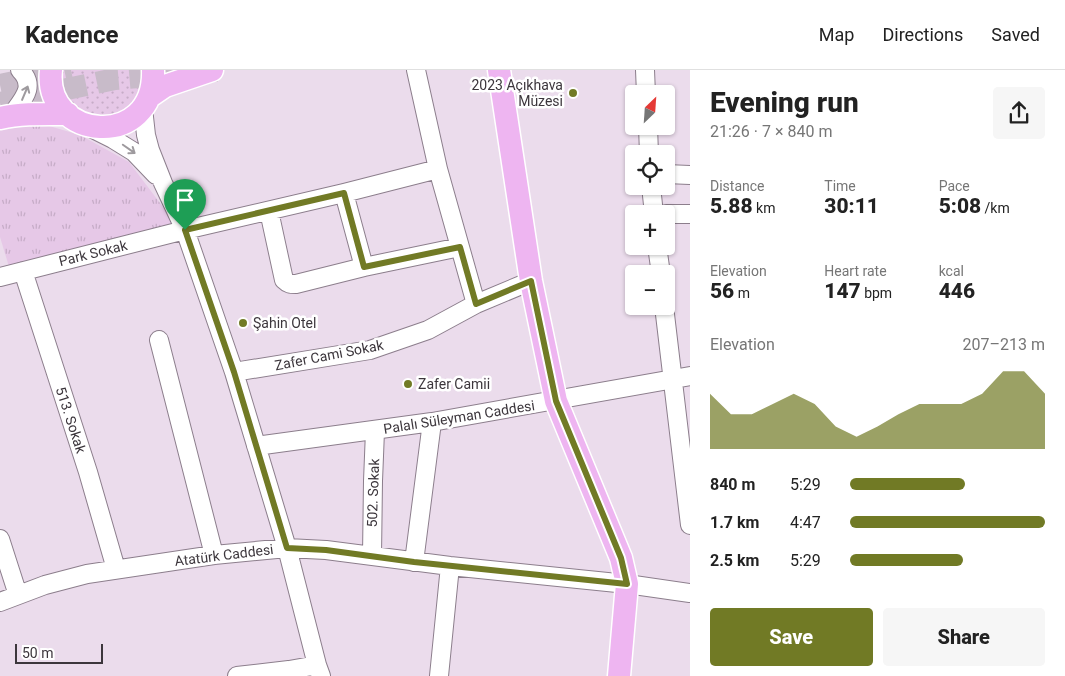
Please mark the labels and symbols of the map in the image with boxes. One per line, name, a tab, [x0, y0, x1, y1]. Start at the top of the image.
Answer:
place label: 2023 Açıkhava Müzesi	[472, 77, 563, 109]
north arrow	[625, 85, 675, 135]
one-way arrow	[20, 86, 30, 101]
marker: 2023 Açıkhava Müzesi	[567, 87, 579, 99]
one-way arrow	[122, 144, 136, 154]
pin	[164, 179, 206, 230]
street label: Park Sokak	[57, 237, 130, 269]
place label: Şahin Otel	[253, 315, 316, 331]
marker: Şahin Otel	[237, 317, 249, 329]
street label: Zafer Cami Sokak	[273, 336, 386, 373]
place label: Zafer Camii	[418, 376, 490, 392]
marker: Zafer Camii	[402, 378, 414, 390]
street label: 513. Sokak	[53, 385, 90, 456]
street label: Palalı Süleyman Caddesi	[382, 397, 536, 437]
street label: 502. Sokak	[364, 457, 382, 528]
street label: Atatürk Caddesi	[174, 541, 274, 569]
scale bar	[15, 641, 102, 664]

